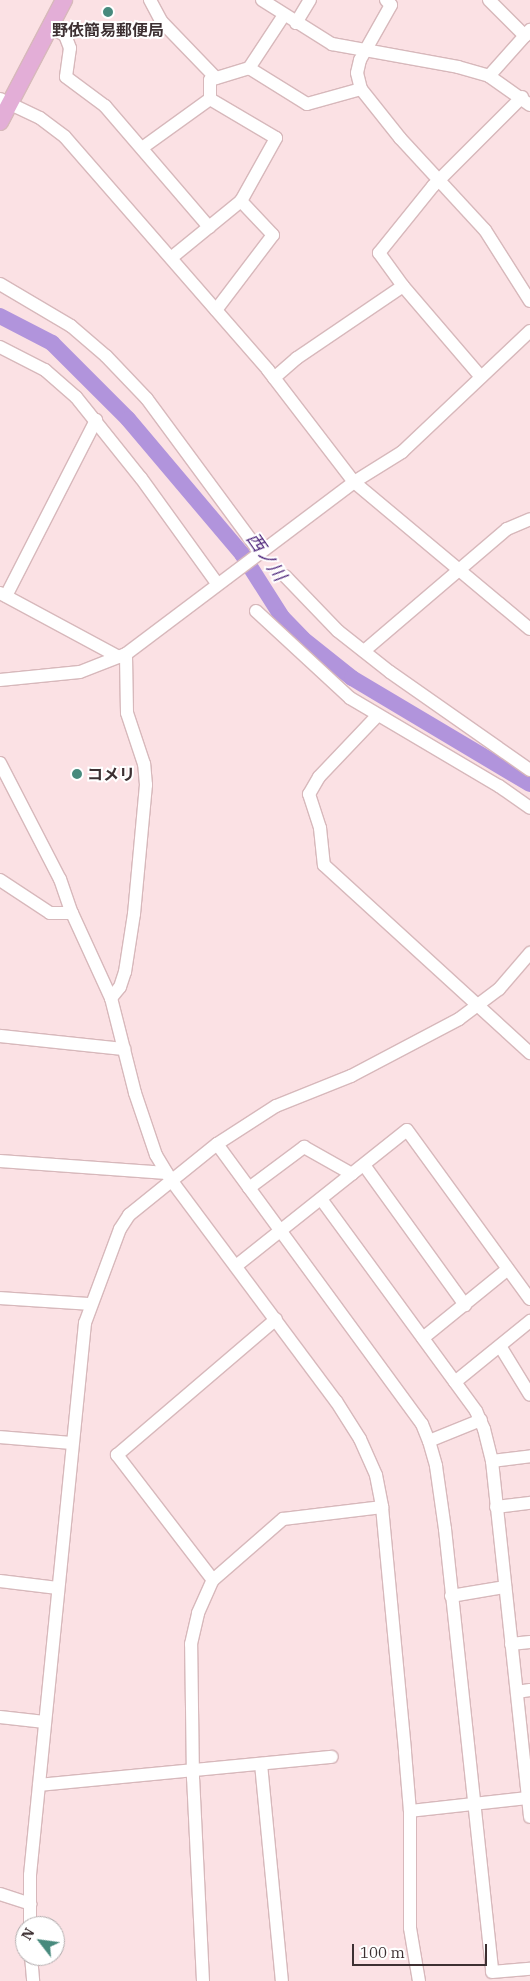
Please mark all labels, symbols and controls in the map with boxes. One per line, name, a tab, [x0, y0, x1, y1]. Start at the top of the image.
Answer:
marker: 野依簡易郵便局	[102, 6, 114, 18]
place label: 野依簡易郵便局	[52, 20, 164, 40]
water label: 西ノ川	[242, 529, 290, 585]
place label: コメリ	[87, 764, 135, 784]
marker: コメリ	[71, 768, 83, 780]
north arrow	[15, 1916, 65, 1966]
text: N	[17, 1925, 38, 1943]
scale bar	[355, 1934, 490, 1966]
text: 100 m	[360, 1943, 405, 1962]

